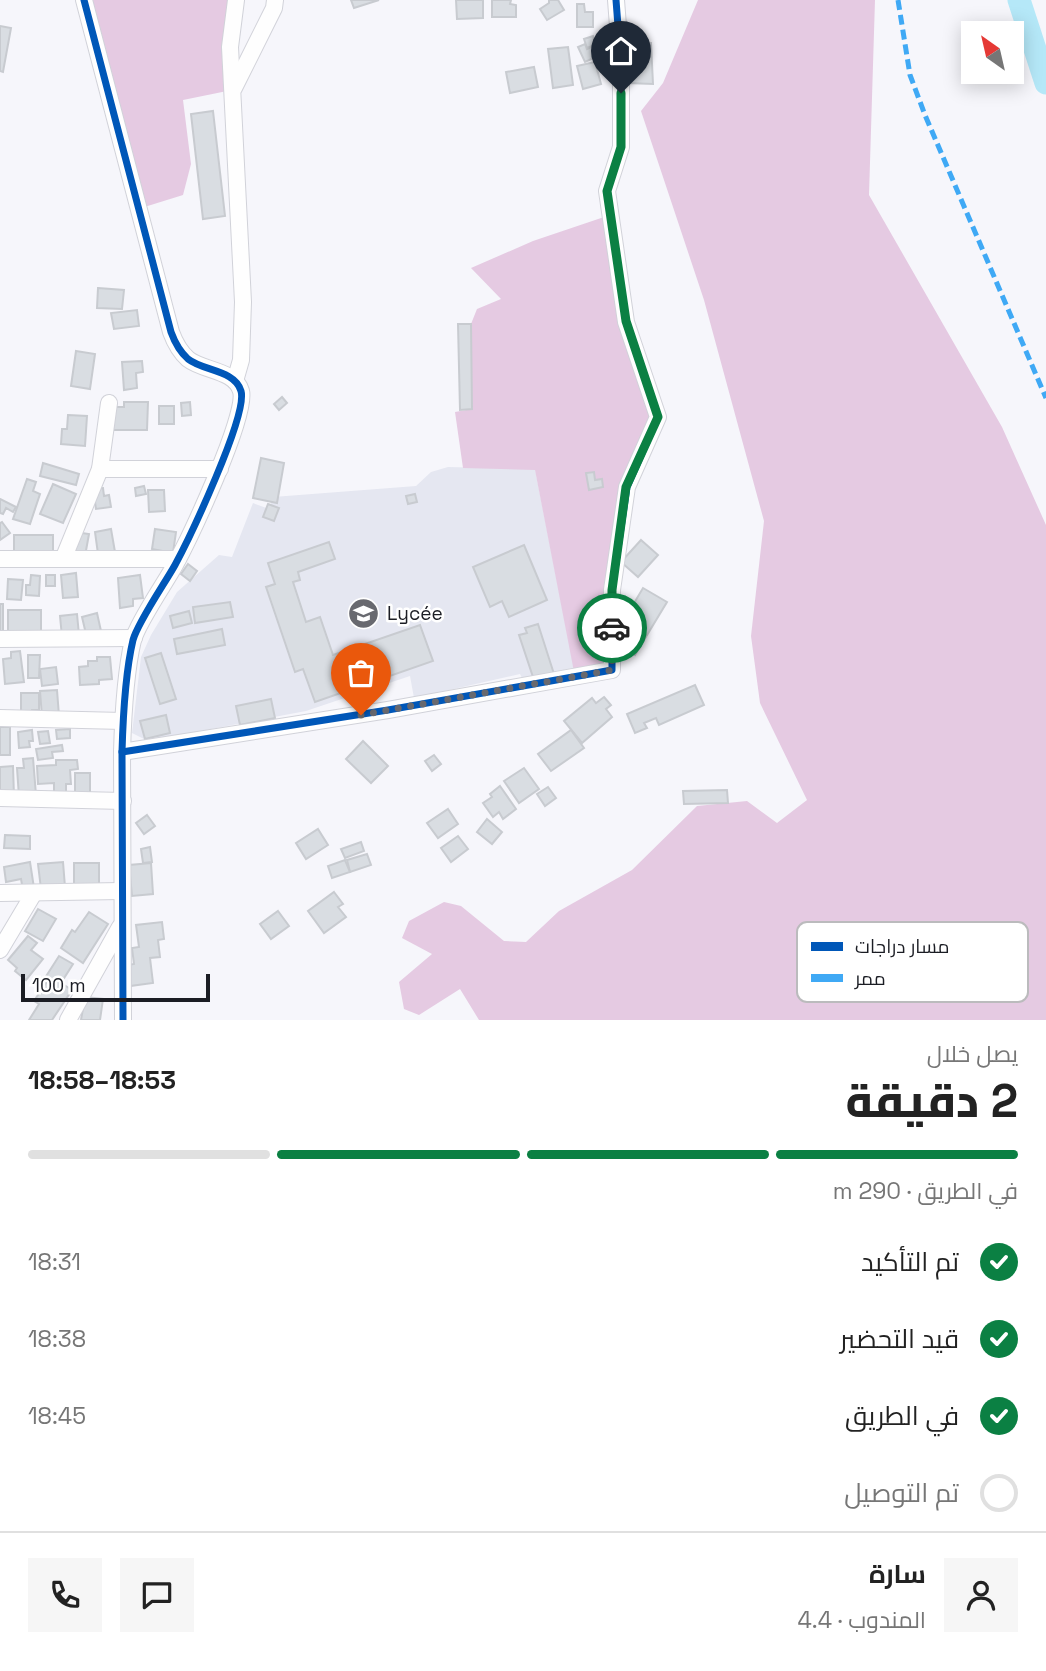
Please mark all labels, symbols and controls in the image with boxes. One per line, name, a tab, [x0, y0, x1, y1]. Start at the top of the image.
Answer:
pin	[591, 21, 651, 93]
north arrow	[961, 21, 1024, 84]
map controls	[961, 21, 1024, 84]
icon: home	[602, 32, 640, 70]
courier	[577, 593, 647, 663]
school or university icon: Lycée	[347, 596, 381, 630]
place label: Lycée	[387, 601, 443, 626]
icon: car	[593, 609, 631, 647]
pin	[331, 643, 391, 715]
icon: bag	[342, 654, 380, 692]
legend	[797, 922, 1028, 1002]
text: مسار دراجات	[855, 934, 949, 959]
text: ممر	[854, 966, 886, 991]
scale bar	[21, 971, 210, 1003]
text: 100 m	[32, 973, 86, 998]
text: يصل خلال	[927, 1039, 1018, 1069]
text: 18:53–18:58	[28, 1063, 176, 1097]
text: 2 دقيقة	[845, 1072, 1018, 1130]
text: في الطريق · 290 m	[833, 1176, 1018, 1206]
icon: check	[980, 1243, 1018, 1281]
text: تم التأكيد	[861, 1245, 959, 1279]
text: 18:31	[28, 1247, 81, 1277]
icon: check	[980, 1320, 1018, 1358]
text: قيد التحضير	[840, 1322, 959, 1356]
text: 18:38	[28, 1324, 86, 1354]
icon: check	[980, 1397, 1018, 1435]
text: في الطريق	[845, 1399, 959, 1433]
text: 18:45	[28, 1401, 86, 1431]
text: تم التوصيل	[844, 1476, 959, 1510]
text: سارة	[869, 1557, 926, 1591]
button: phone	[28, 1558, 102, 1632]
button: chat	[120, 1558, 194, 1632]
button: person	[944, 1558, 1018, 1632]
text: المندوب · 4.4	[797, 1605, 926, 1635]

